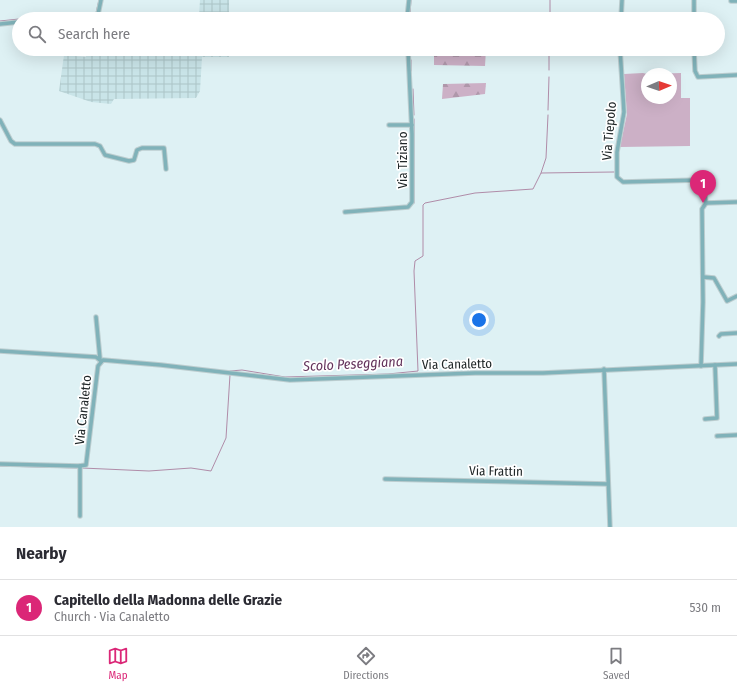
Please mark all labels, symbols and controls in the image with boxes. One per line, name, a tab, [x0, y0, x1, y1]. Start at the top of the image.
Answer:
search box	[12, 12, 725, 56]
icon: search	[26, 23, 48, 45]
text: Search here	[58, 25, 130, 43]
north arrow	[641, 68, 677, 104]
street label: Via Tiepolo	[599, 101, 619, 161]
street label: Via Tiziano	[395, 131, 410, 189]
pin: 1	[690, 170, 716, 203]
your location	[469, 310, 489, 330]
water label: Scolo Peseggiana	[302, 353, 403, 375]
street label: Via Canaletto	[422, 356, 492, 372]
street label: Via Canaletto	[72, 374, 94, 446]
street label: Via Frattin	[469, 463, 523, 479]
text: Nearby	[16, 543, 67, 564]
text: Capitello della Madonna delle Grazie	[54, 591, 282, 609]
text: 1	[26, 600, 32, 615]
text: 530 m	[689, 600, 721, 615]
text: Church · Via Canaletto	[54, 609, 170, 624]
tab: Map	[107, 645, 129, 682]
tab: Directions	[343, 645, 389, 682]
tab: Saved	[603, 645, 630, 682]

